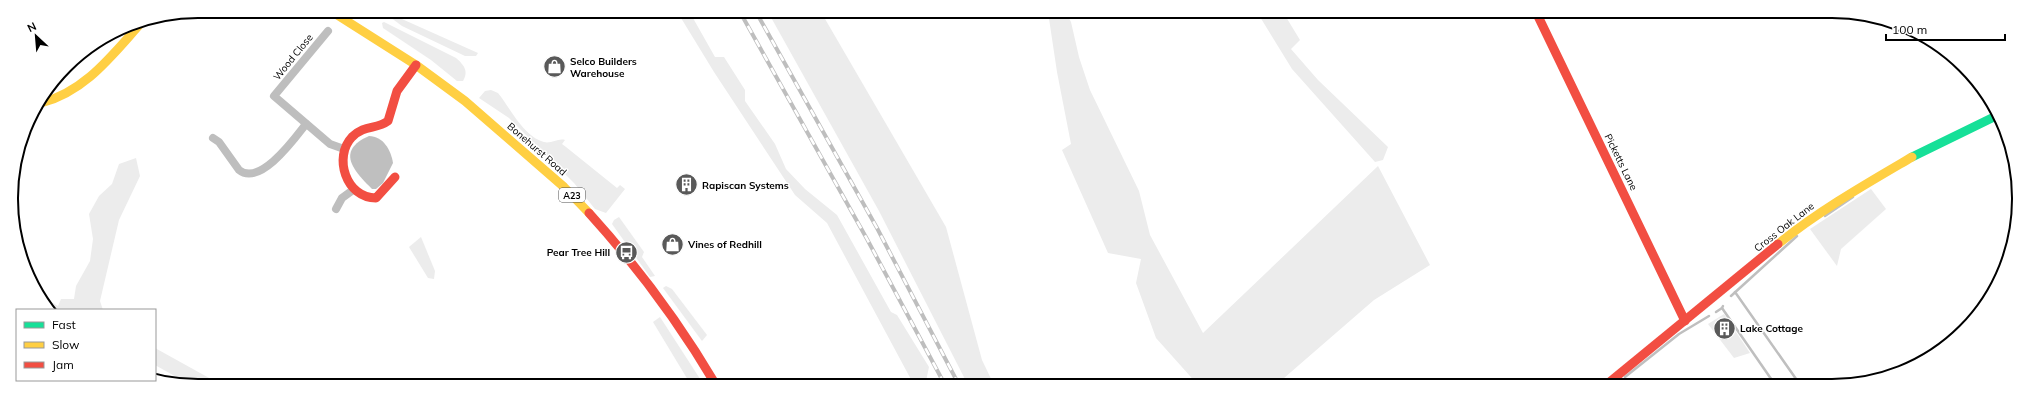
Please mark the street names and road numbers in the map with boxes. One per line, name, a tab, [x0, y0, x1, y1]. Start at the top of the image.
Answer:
street label: Wood Close	[270, 31, 316, 83]
street label: Bonehurst Road	[505, 120, 569, 178]
street label: Picketts Lane	[1602, 132, 1640, 192]
road number: A23	[559, 188, 585, 202]
street label: Cross Oak Lane	[1751, 199, 1817, 255]

